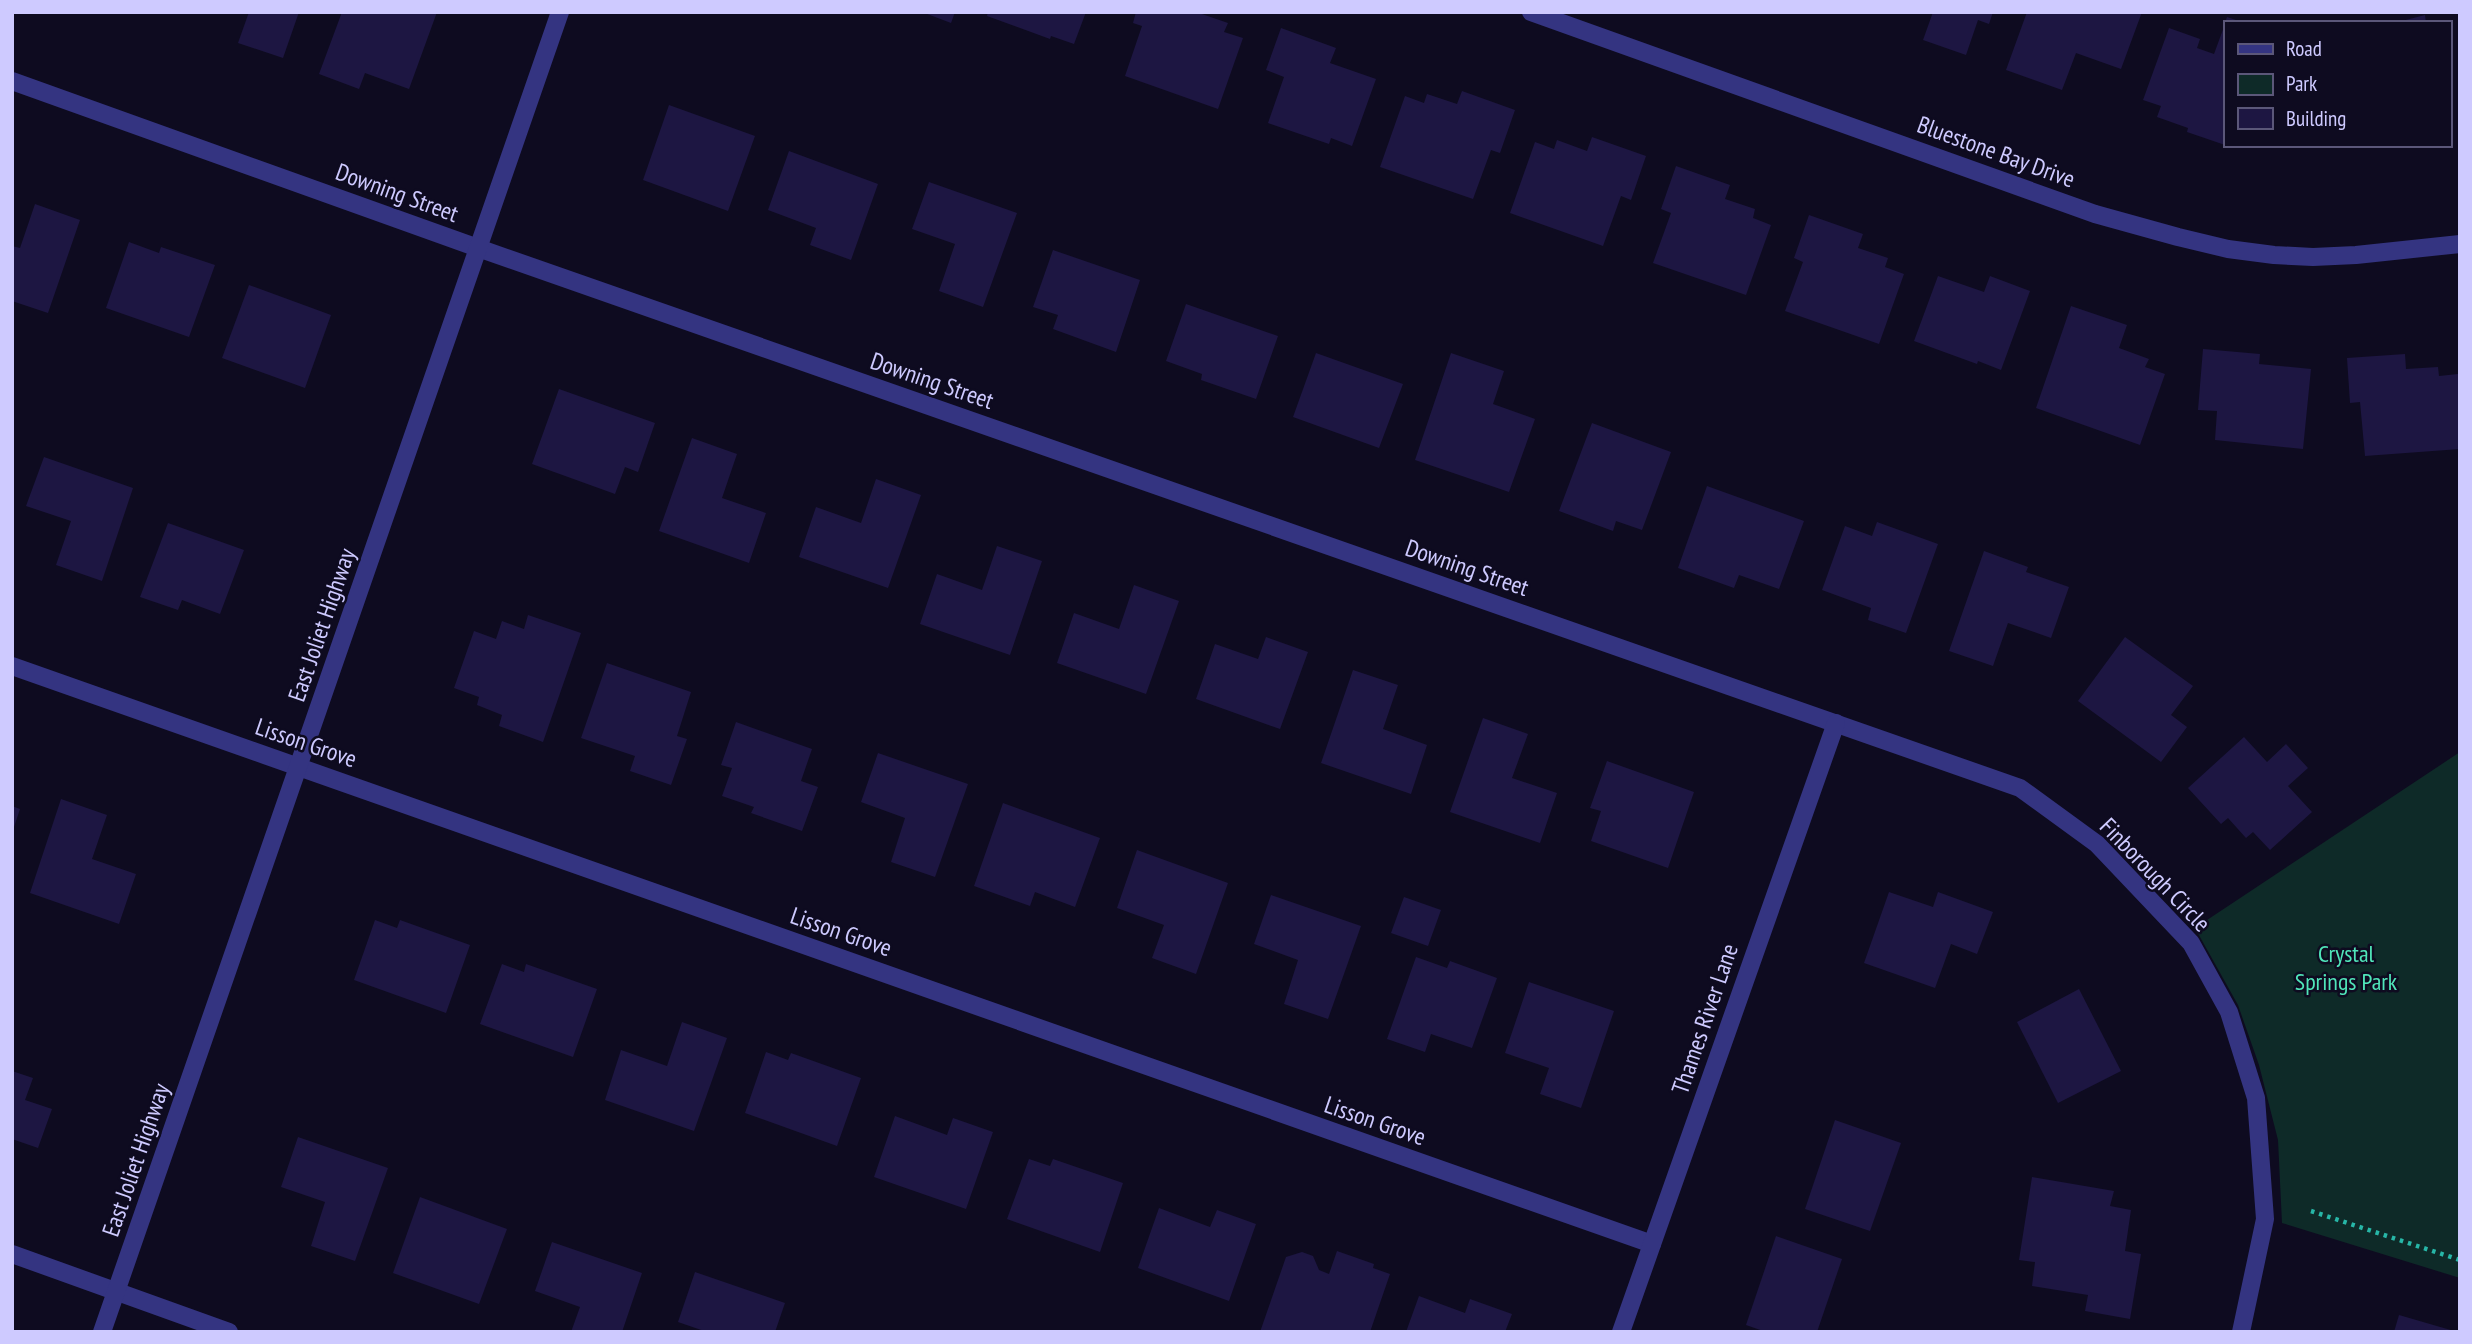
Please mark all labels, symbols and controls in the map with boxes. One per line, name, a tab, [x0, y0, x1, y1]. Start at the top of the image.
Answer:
legend	[2224, 21, 2451, 147]
text: Road	[2286, 35, 2322, 62]
text: Park	[2286, 70, 2317, 97]
text: Building	[2286, 105, 2346, 132]
street label: Bluestone Bay Drive	[1913, 109, 2079, 194]
street label: Downing Street	[332, 156, 463, 229]
street label: Downing Street	[866, 345, 998, 416]
street label: Downing Street	[1401, 532, 1533, 603]
street label: East Joliet Highway	[281, 544, 362, 706]
street label: Lisson Grove	[251, 711, 361, 774]
street label: Finborough Circle	[2093, 811, 2217, 938]
street label: Lisson Grove	[786, 900, 896, 963]
park label: Crystal Springs Park	[2295, 938, 2398, 997]
street label: Thames River Lane	[1664, 940, 1745, 1098]
street label: East Joliet Highway	[95, 1079, 176, 1241]
street label: Lisson Grove	[1320, 1089, 1430, 1152]

